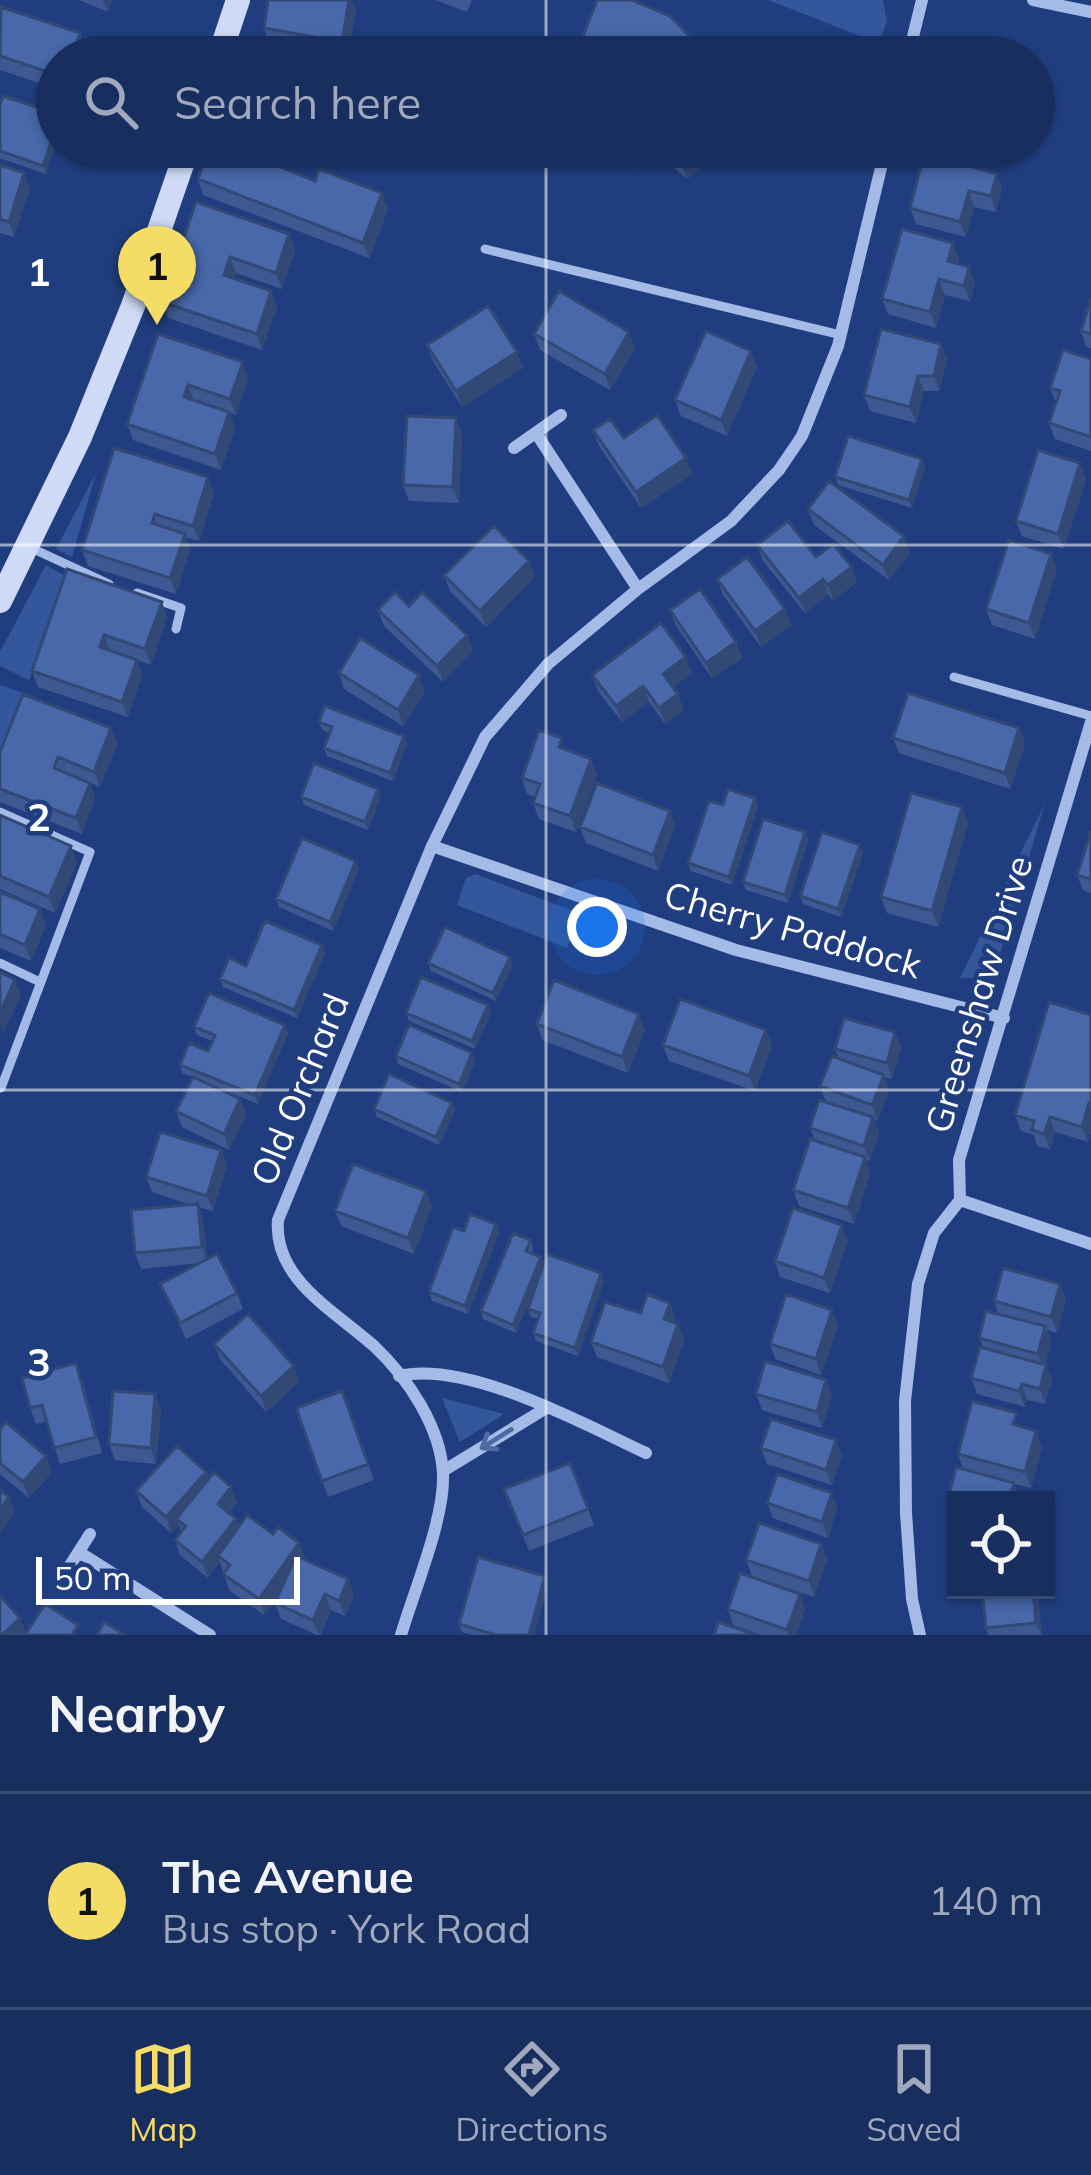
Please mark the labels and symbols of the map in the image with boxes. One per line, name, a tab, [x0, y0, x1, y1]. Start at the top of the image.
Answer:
pin: 1	[118, 226, 196, 325]
text: 1	[27, 247, 51, 296]
text: 2	[27, 792, 51, 841]
street label: Greenshaw Drive	[914, 850, 1042, 1138]
street label: Cherry Paddock	[659, 871, 927, 987]
your location	[567, 897, 627, 957]
street label: Old Orchard	[240, 986, 358, 1192]
text: 3	[27, 1337, 51, 1386]
one-way arrow	[479, 1427, 513, 1451]
scale bar	[36, 1551, 300, 1604]

